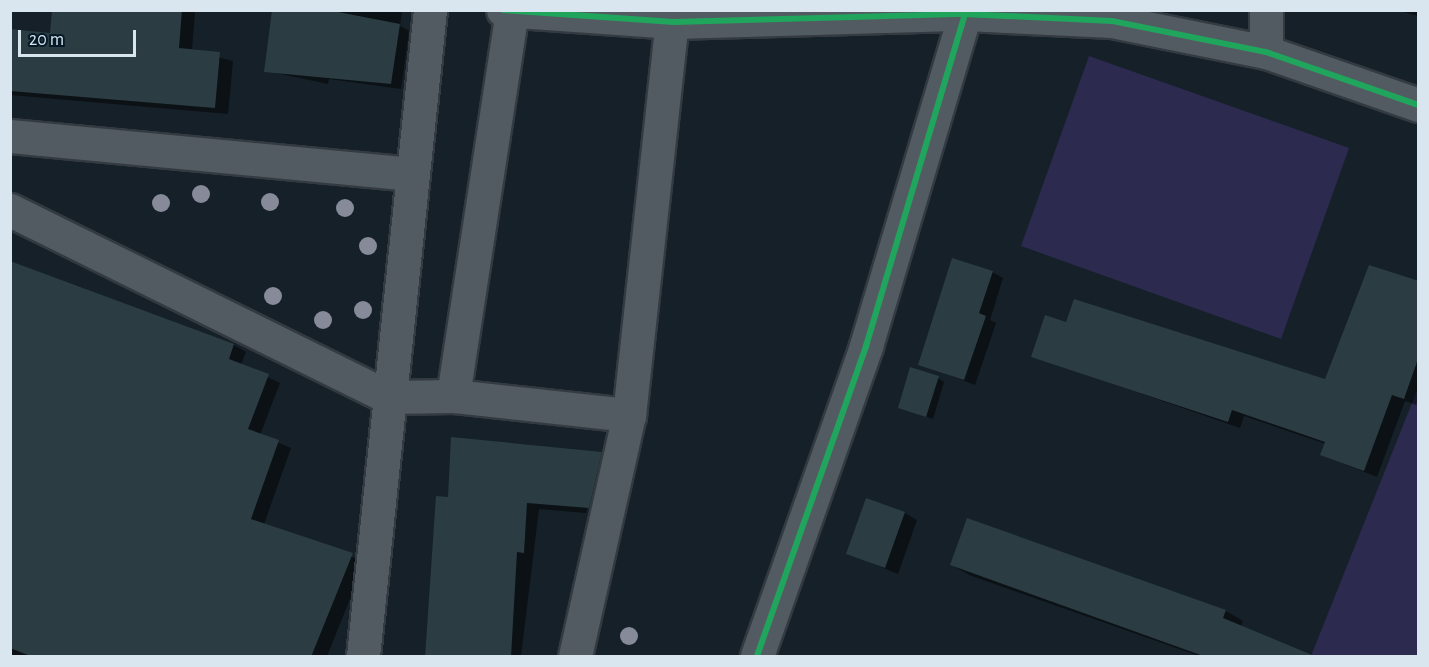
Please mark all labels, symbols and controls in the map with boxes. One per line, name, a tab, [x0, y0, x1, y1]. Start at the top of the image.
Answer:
scale bar	[21, 18, 140, 56]
text: 20 m	[29, 31, 64, 49]

